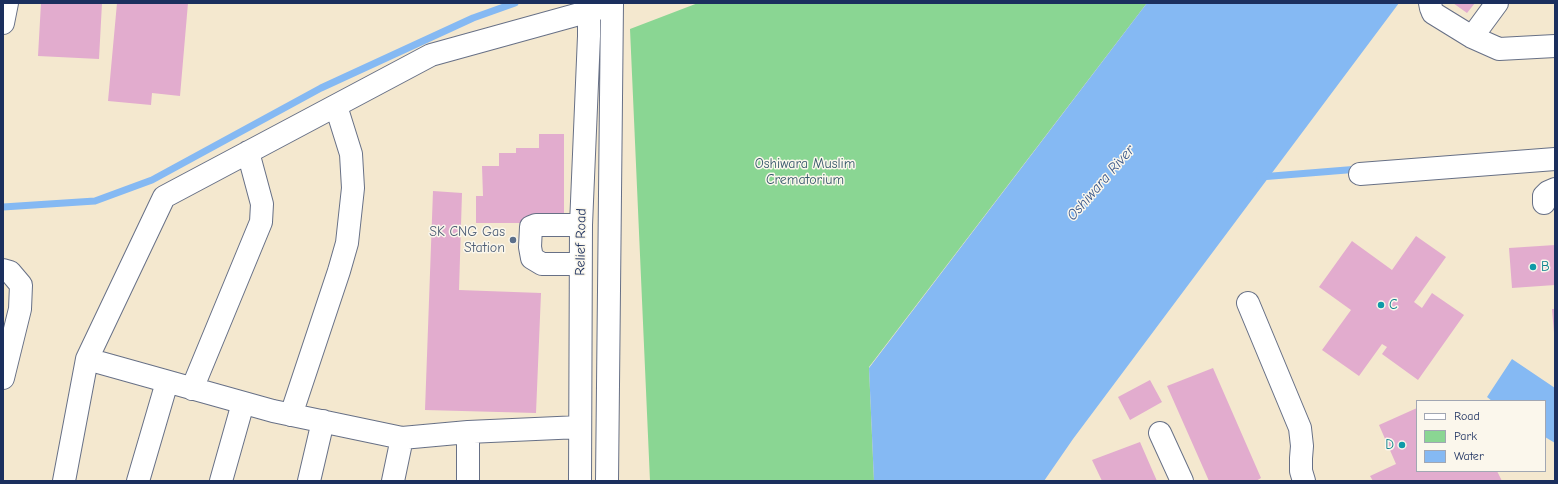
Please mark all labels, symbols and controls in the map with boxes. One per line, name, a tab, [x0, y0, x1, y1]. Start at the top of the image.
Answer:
water label: Oshiwara River	[1063, 142, 1139, 224]
park label: Oshiwara Muslim Crematorium	[755, 156, 855, 188]
street label: Relief Road	[572, 208, 590, 276]
place label: SK CNG Gas Station	[429, 224, 505, 256]
marker: SK CNG Gas Station	[508, 235, 518, 245]
place label: B	[1541, 259, 1550, 275]
marker: B	[1528, 262, 1538, 272]
place label: C	[1389, 297, 1398, 313]
marker: C	[1376, 300, 1386, 310]
legend	[1416, 400, 1546, 472]
text: Road	[1454, 409, 1480, 423]
text: Park	[1454, 429, 1477, 443]
place label: D	[1385, 437, 1394, 453]
marker: D	[1397, 440, 1407, 450]
text: Water	[1454, 449, 1484, 463]

